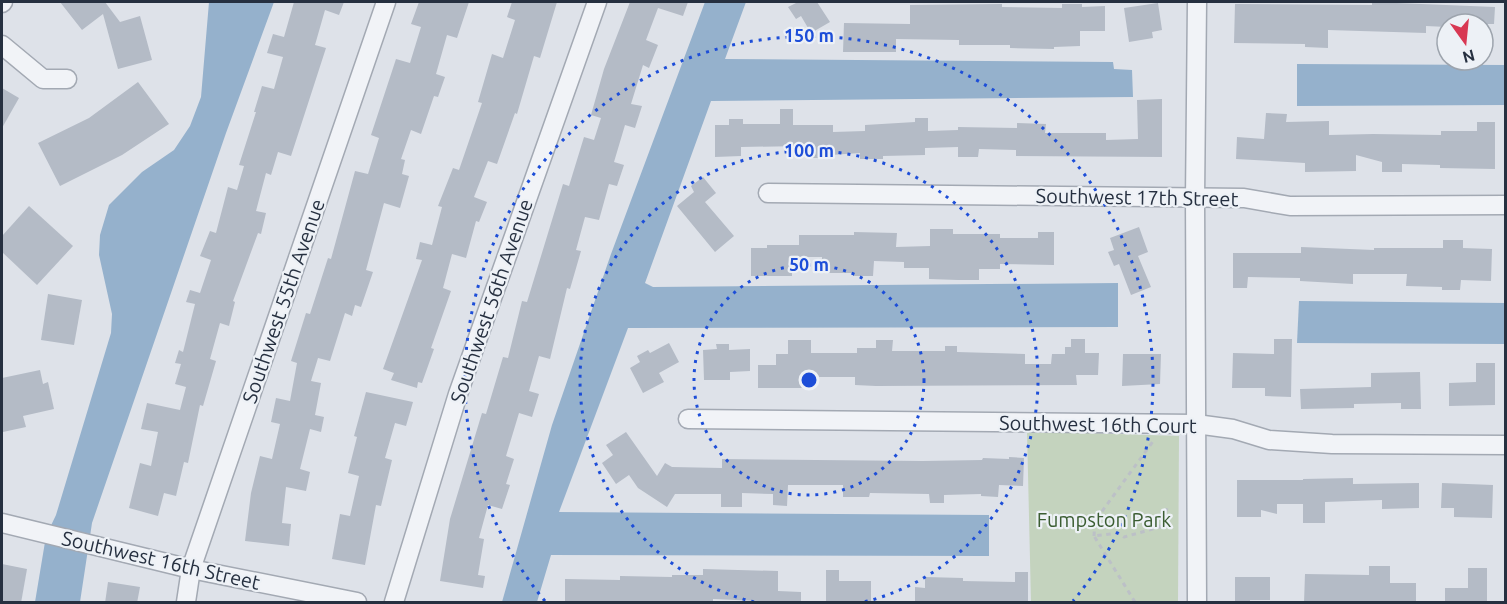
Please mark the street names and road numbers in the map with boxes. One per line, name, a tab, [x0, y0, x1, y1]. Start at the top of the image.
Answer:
street label: Southwest 17th Street	[1035, 184, 1239, 210]
street label: Southwest 55th Avenue	[237, 196, 329, 406]
street label: Southwest 56th Avenue	[445, 196, 537, 406]
street label: Southwest 16th Court	[999, 411, 1197, 437]
street label: Southwest 16th Street	[60, 526, 263, 594]

